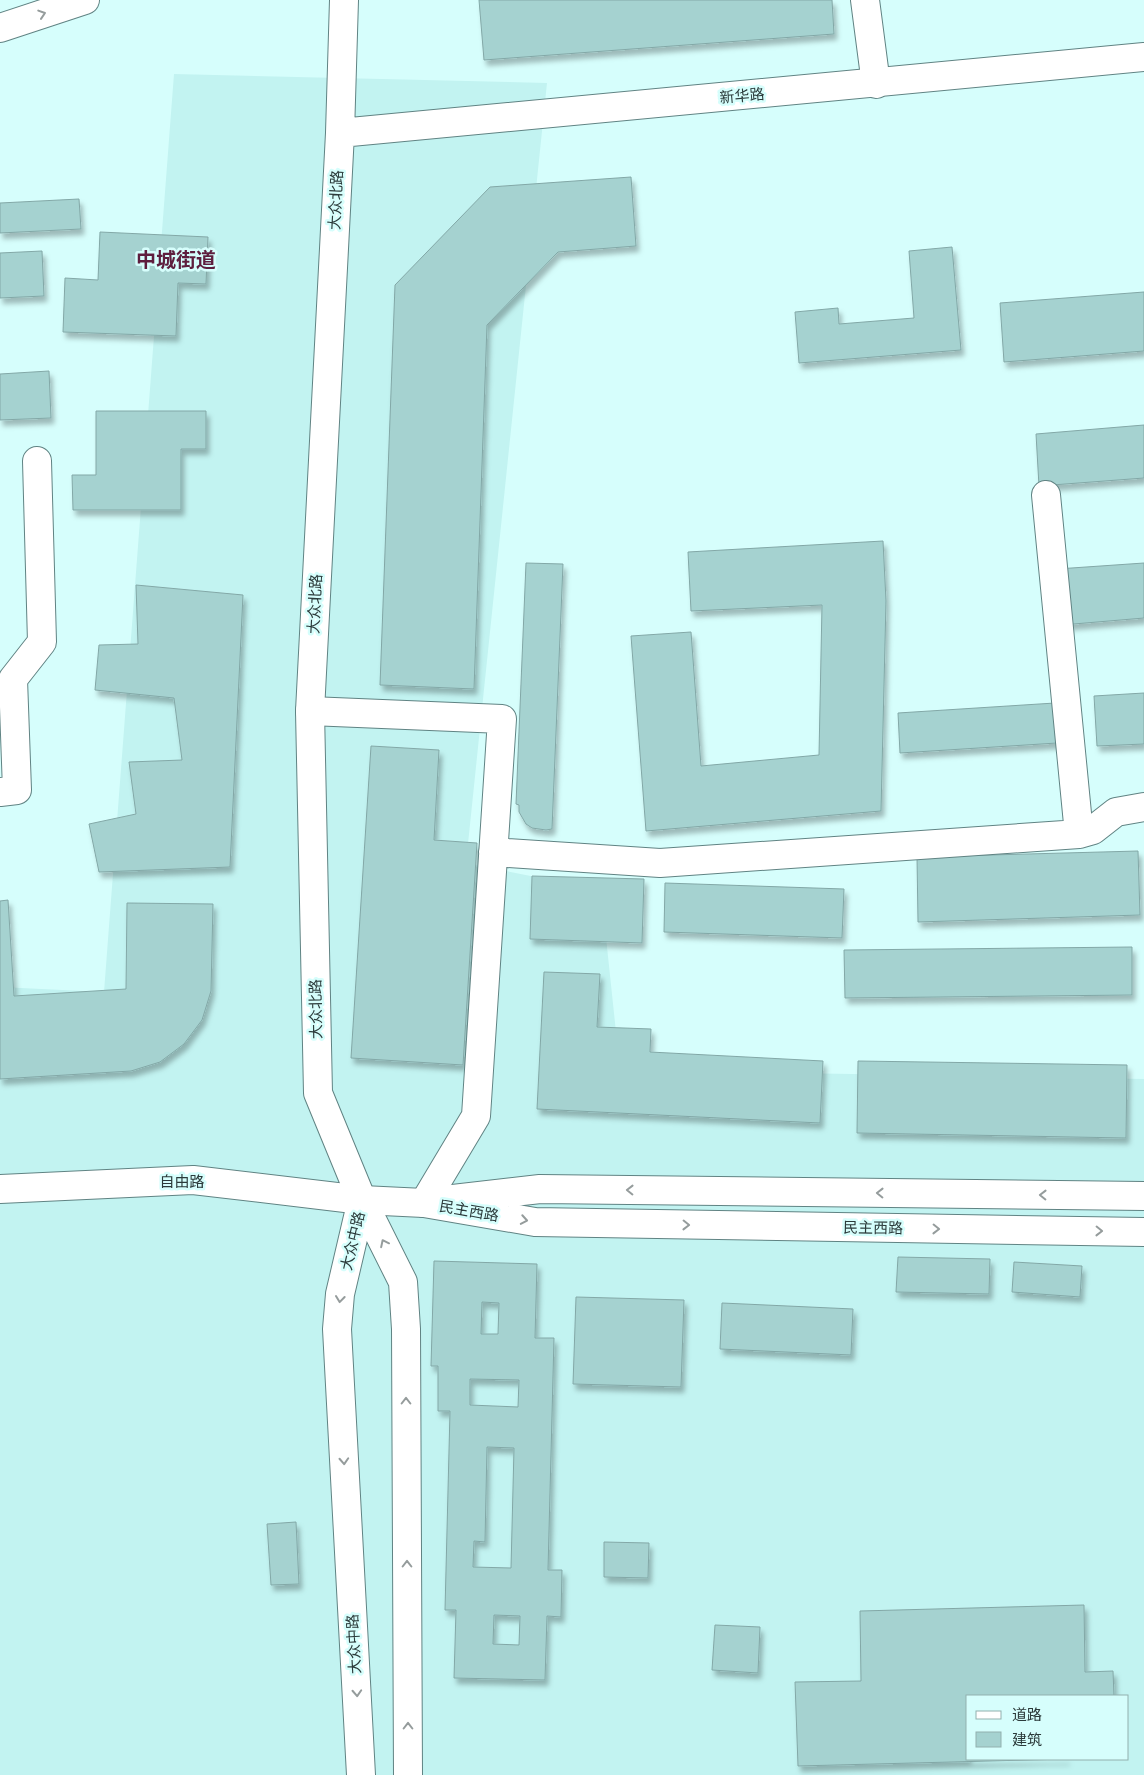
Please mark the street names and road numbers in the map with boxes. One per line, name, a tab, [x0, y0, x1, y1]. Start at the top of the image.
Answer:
street label: 新华路	[719, 85, 765, 107]
street label: 大众北路	[325, 170, 347, 230]
street label: 大众北路	[304, 574, 326, 634]
street label: 大众北路	[306, 979, 326, 1039]
street label: 自由路	[159, 1173, 205, 1191]
street label: 民主西路	[438, 1197, 500, 1225]
street label: 大众中路	[337, 1210, 369, 1272]
street label: 民主西路	[843, 1218, 903, 1238]
street label: 大众中路	[343, 1614, 365, 1674]

